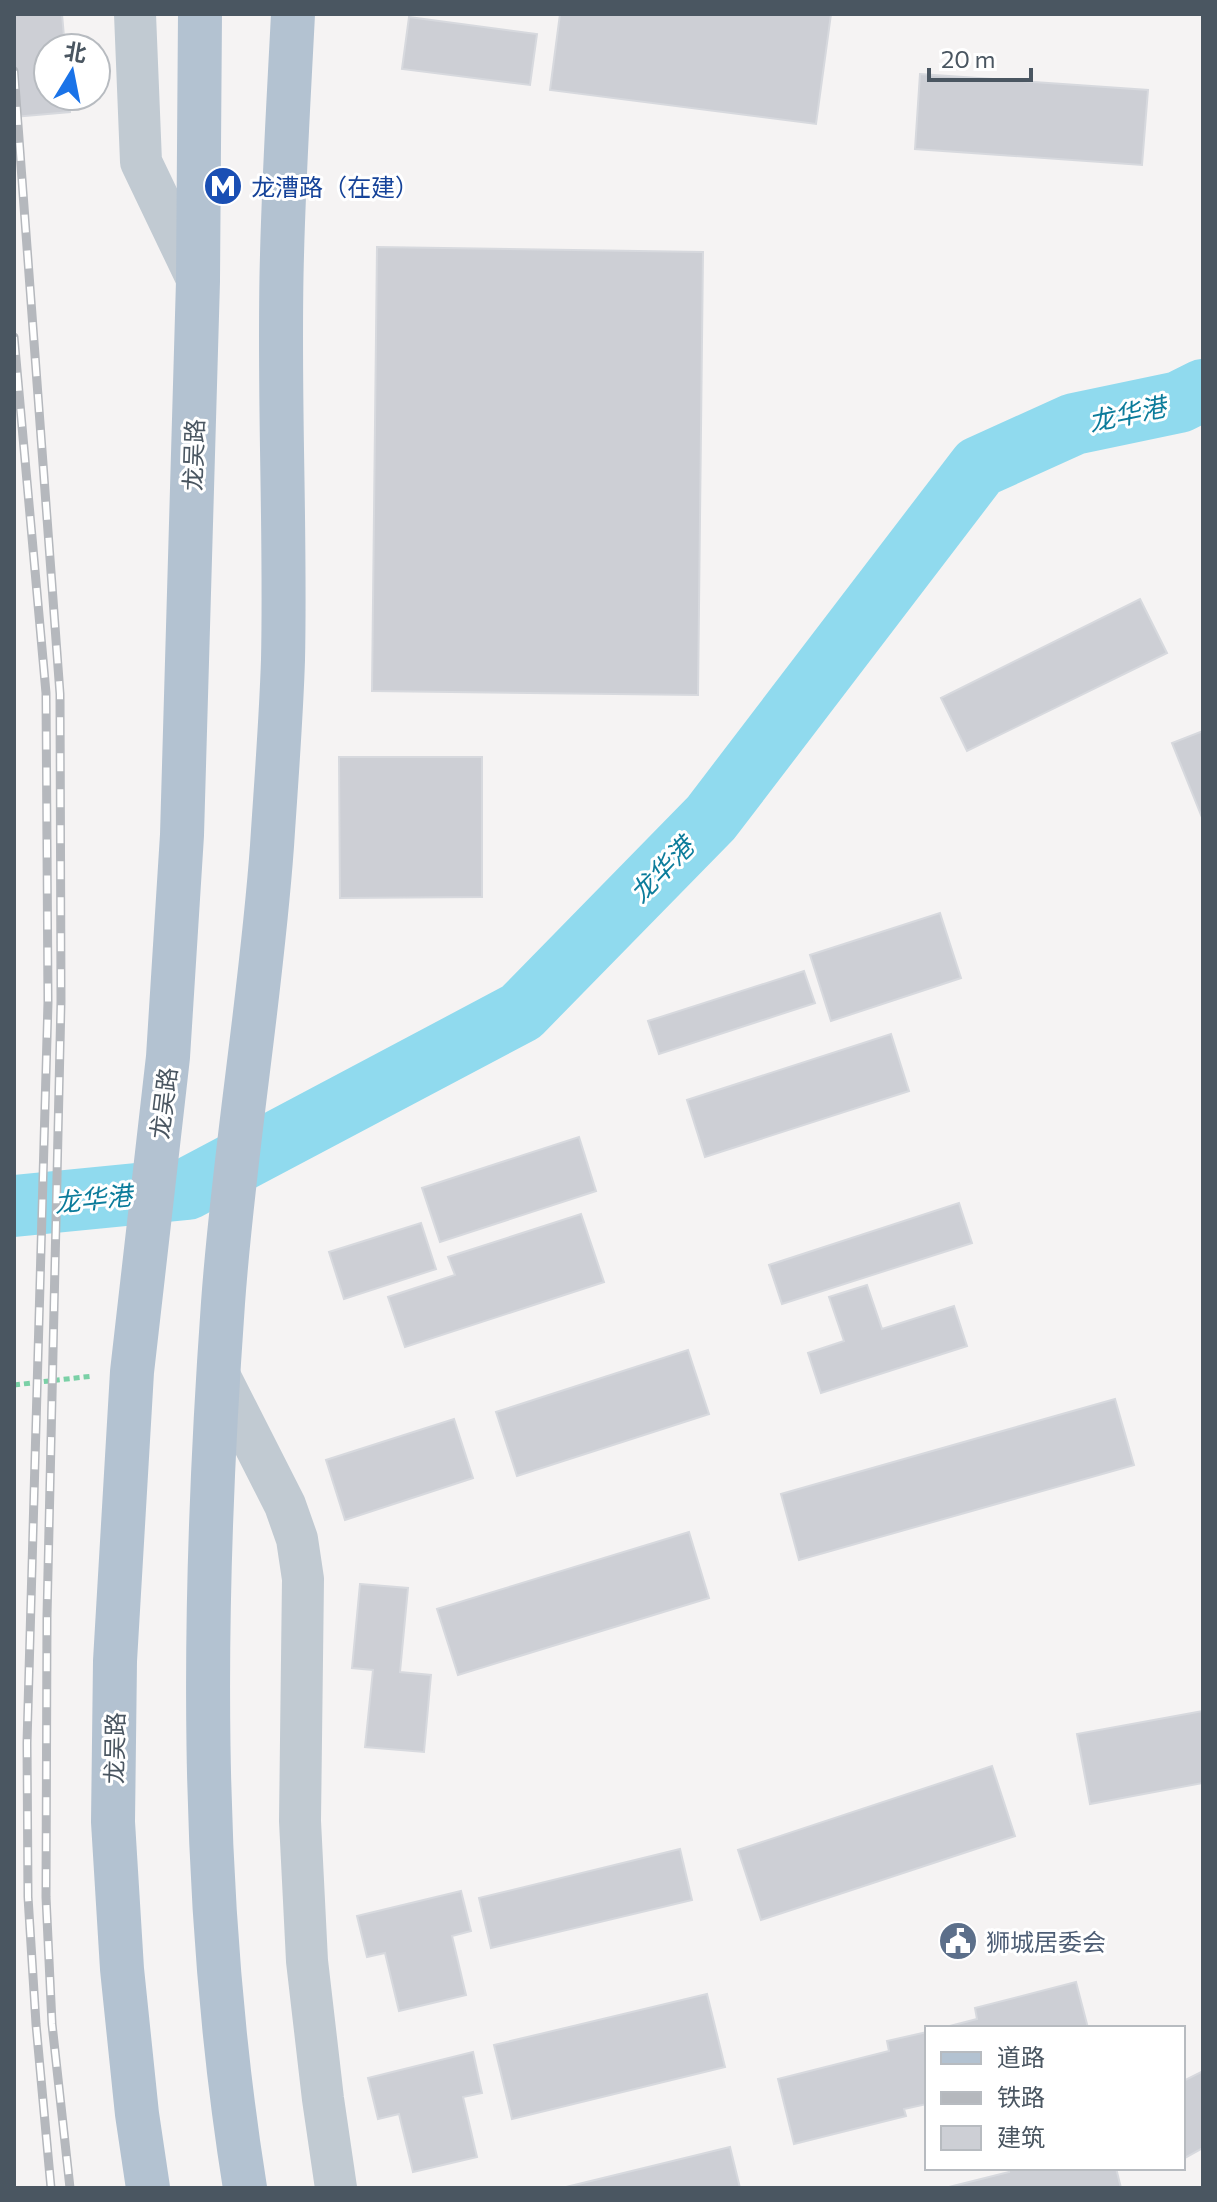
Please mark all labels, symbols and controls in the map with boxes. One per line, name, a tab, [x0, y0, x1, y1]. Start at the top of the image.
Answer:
north arrow	[32, 32, 112, 112]
scale bar	[929, 32, 1031, 82]
text: 北	[62, 37, 89, 67]
text: 20 m	[941, 44, 995, 73]
metro station icon: 龙漕路（在建）	[202, 165, 244, 207]
place label: 龙漕路（在建）	[251, 172, 419, 201]
water label: 龙华港	[1086, 389, 1172, 436]
street label: 龙吴路	[177, 419, 209, 491]
water label: 龙华港	[623, 827, 702, 908]
street label: 龙吴路	[144, 1066, 182, 1140]
water label: 龙华港	[53, 1178, 137, 1217]
street label: 龙吴路	[99, 1712, 129, 1784]
public building icon: 狮城居委会	[937, 1920, 979, 1962]
place label: 狮城居委会	[986, 1927, 1106, 1956]
legend	[925, 2026, 1185, 2170]
text: 道路	[997, 2042, 1045, 2071]
text: 铁路	[997, 2082, 1045, 2111]
text: 建筑	[997, 2122, 1045, 2151]

